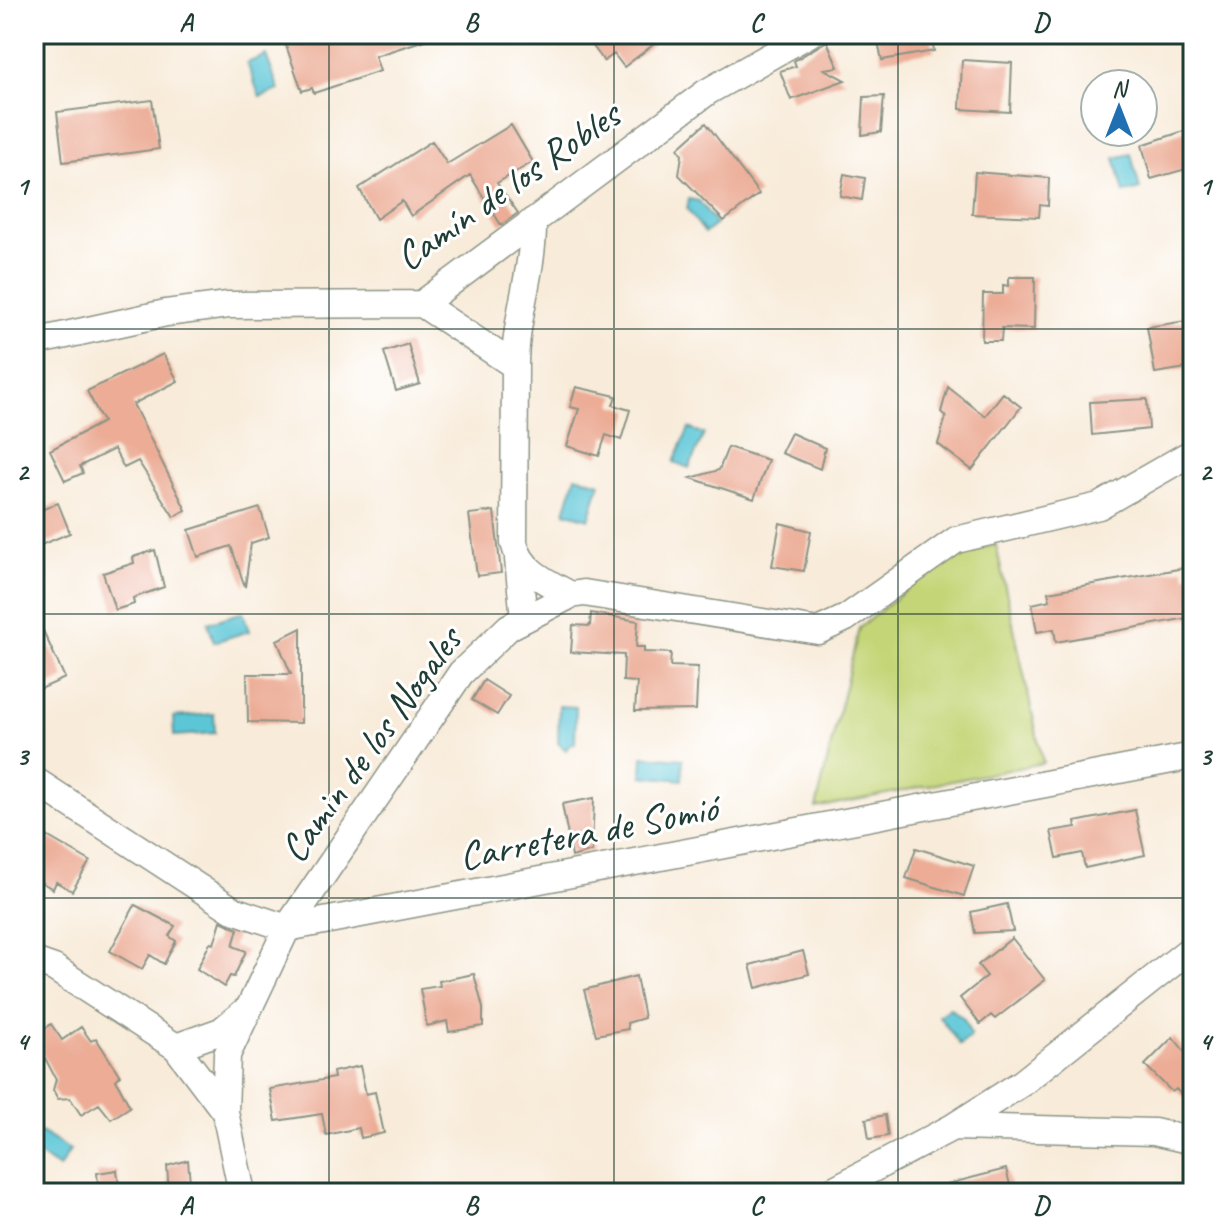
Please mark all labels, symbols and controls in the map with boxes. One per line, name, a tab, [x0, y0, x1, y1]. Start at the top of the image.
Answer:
text: A	[179, 6, 194, 39]
text: B	[464, 6, 480, 39]
text: C	[750, 6, 766, 39]
text: D	[1033, 6, 1051, 39]
north arrow	[1079, 68, 1159, 148]
text: N	[1112, 75, 1129, 103]
street label: Camín de los Robles	[386, 88, 632, 282]
text: 1	[16, 170, 31, 203]
text: 1	[1199, 170, 1214, 203]
text: 2	[16, 455, 30, 488]
text: 2	[1199, 455, 1213, 488]
street label: Camin de los Nogales	[269, 614, 475, 872]
text: 3	[16, 740, 30, 773]
text: 3	[1199, 740, 1213, 773]
street label: Carretera de Somió	[455, 782, 726, 881]
text: 4	[16, 1025, 31, 1058]
text: 4	[1199, 1025, 1214, 1058]
text: A	[179, 1189, 194, 1222]
text: B	[464, 1189, 480, 1222]
text: C	[750, 1189, 766, 1222]
text: D	[1033, 1189, 1051, 1222]

